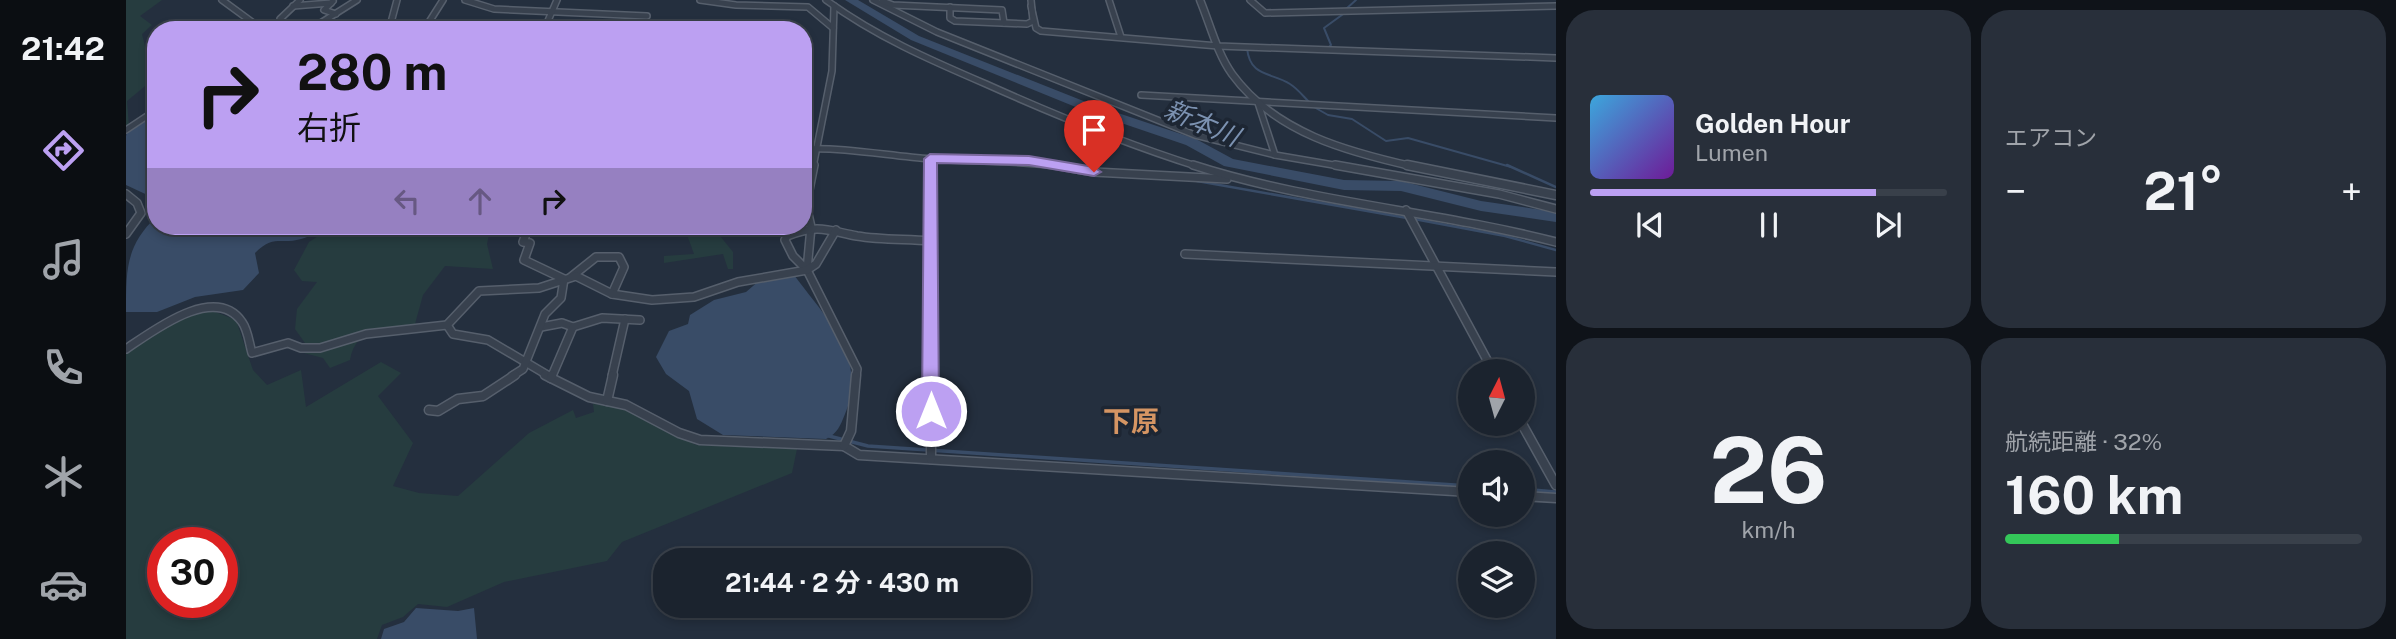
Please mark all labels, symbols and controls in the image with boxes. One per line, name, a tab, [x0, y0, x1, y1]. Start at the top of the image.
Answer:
text: 21:42	[21, 30, 105, 67]
text: 280 m	[297, 43, 447, 101]
icon: right	[182, 49, 273, 140]
water label: 新本川	[1160, 93, 1247, 153]
pin	[1064, 100, 1124, 172]
text: Golden Hour	[1695, 108, 1850, 139]
text: 右折	[297, 109, 361, 146]
icon: arrive	[1075, 111, 1113, 149]
text: エアコン	[2005, 124, 2097, 151]
icon: directions	[39, 126, 88, 175]
text: Lumen	[1695, 139, 1768, 166]
text: 21°	[2144, 161, 2223, 222]
text: −	[2005, 169, 2026, 214]
text: +	[2341, 169, 2362, 214]
icon: left	[388, 182, 426, 220]
icon: ahead	[461, 182, 499, 220]
icon: right	[534, 182, 572, 220]
icon: previous	[1631, 206, 1669, 244]
icon: pause	[1750, 206, 1788, 244]
icon: next	[1869, 206, 1907, 244]
icon: music	[39, 235, 88, 284]
icon: phone	[39, 343, 88, 392]
north arrow	[1458, 359, 1535, 436]
map controls	[1458, 359, 1535, 618]
position arrow	[894, 374, 968, 448]
district label: 下原	[1103, 404, 1159, 437]
text: 26	[1710, 417, 1827, 523]
text: 航続距離 · 32%	[2005, 428, 2162, 455]
button: sound	[1458, 450, 1535, 527]
icon: climate	[39, 452, 88, 501]
text: 160 km	[2005, 465, 2183, 526]
text: km/h	[1741, 516, 1796, 543]
speed limit sign: 30	[147, 527, 238, 618]
button: layers	[1458, 541, 1535, 618]
icon: car	[39, 560, 88, 609]
text: 21:44 · 2 分 · 430 m	[725, 567, 959, 598]

